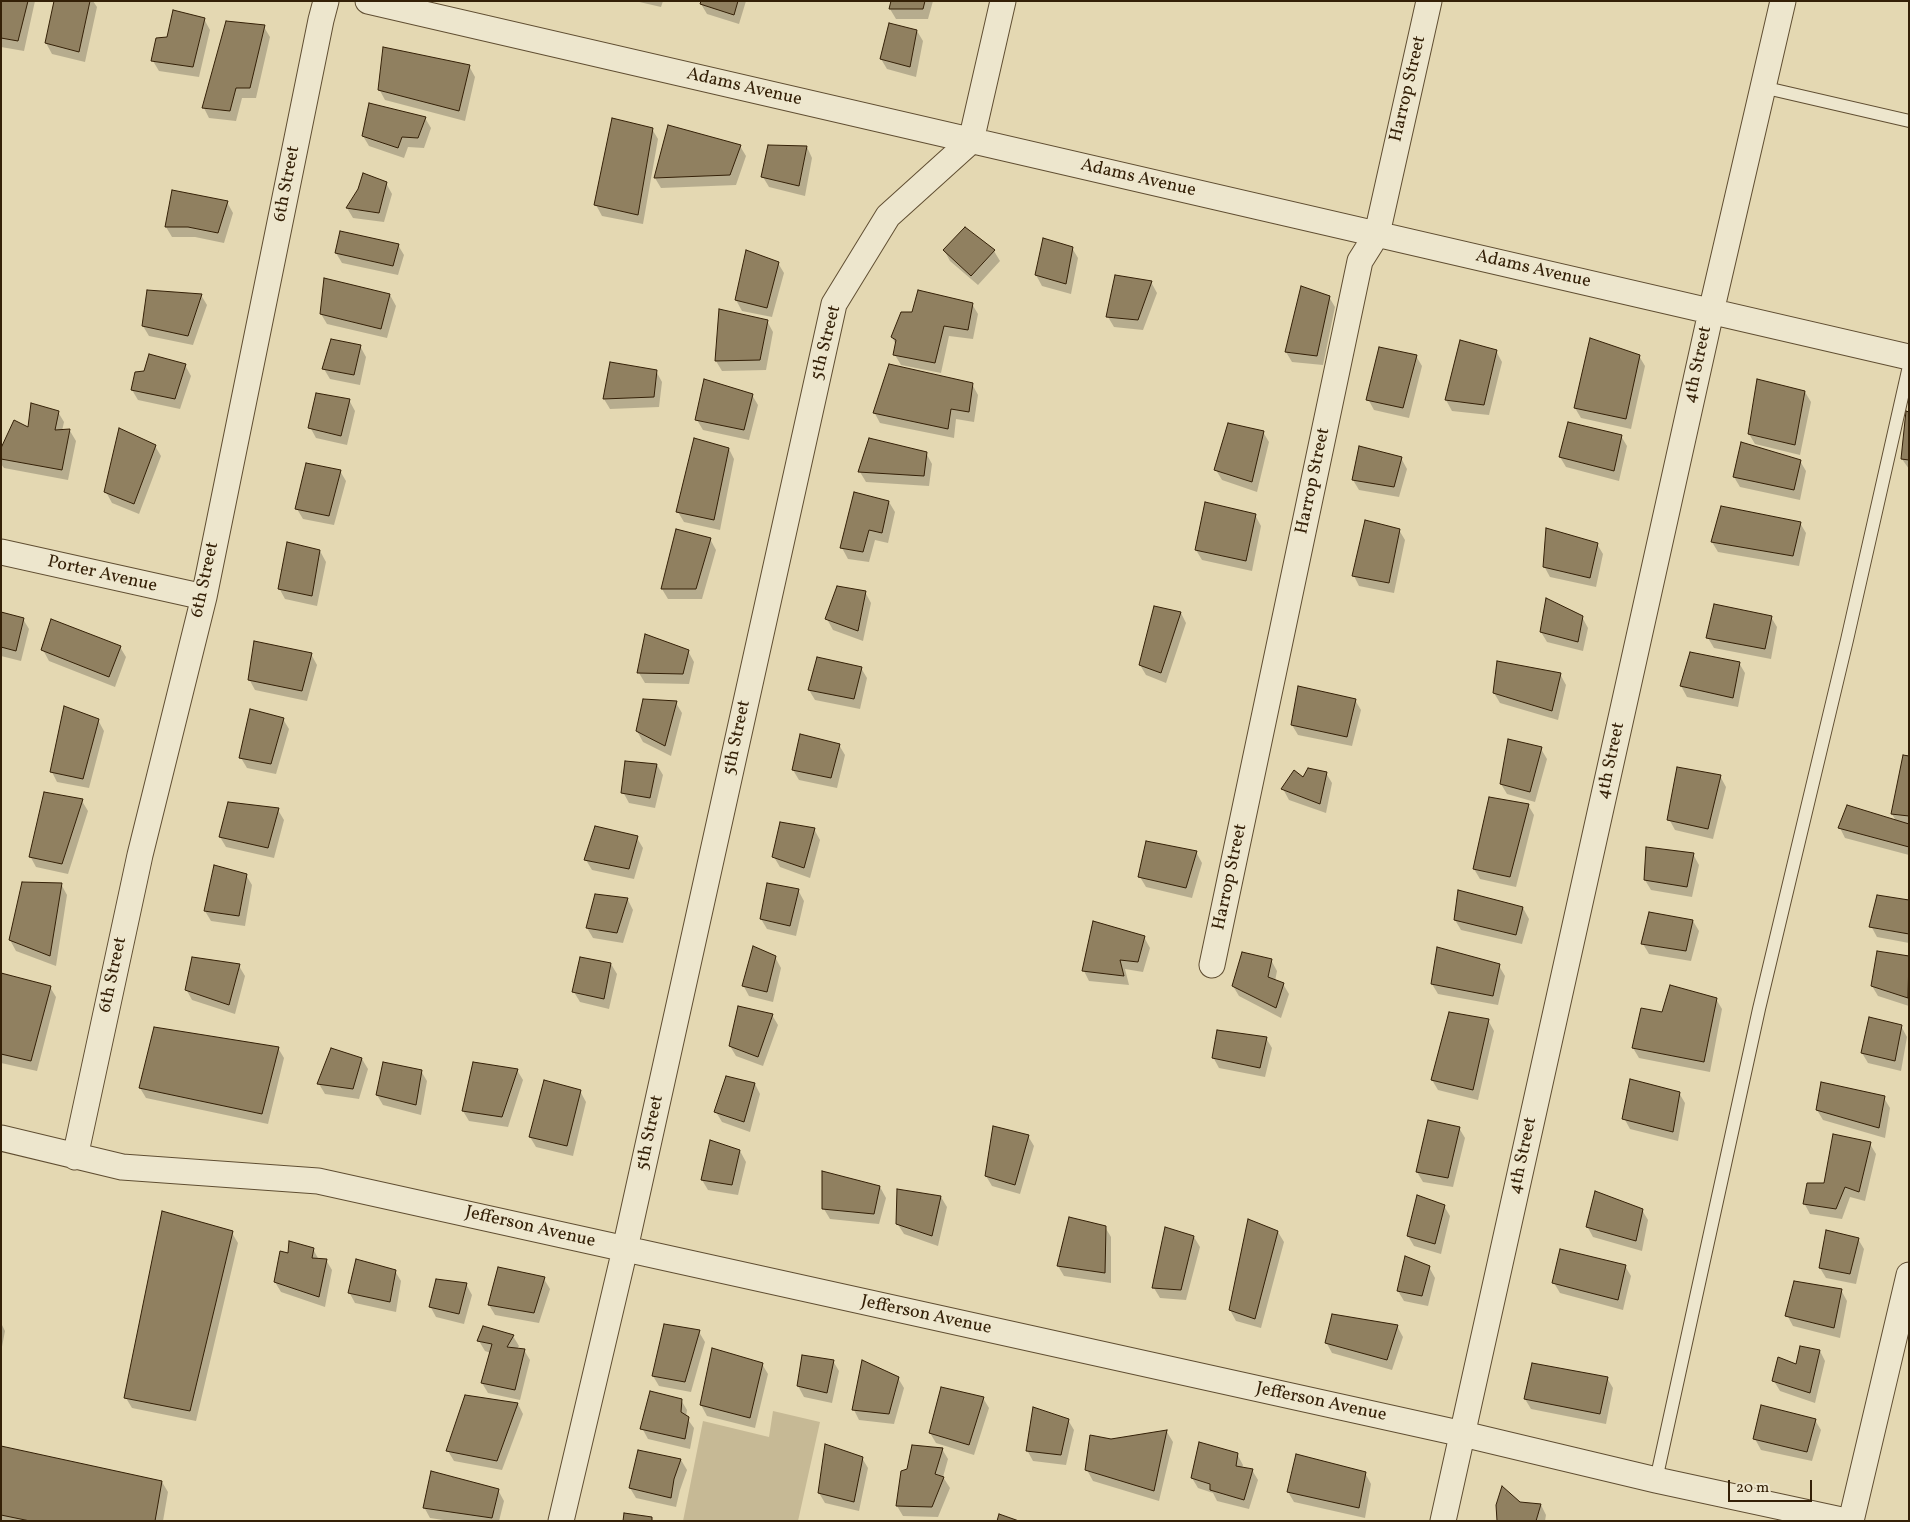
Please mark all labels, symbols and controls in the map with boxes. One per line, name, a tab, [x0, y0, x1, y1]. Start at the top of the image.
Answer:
street label: Harrop Street	[1386, 34, 1432, 144]
street label: Adams Avenue	[684, 64, 804, 112]
street label: 6th Street	[270, 144, 306, 224]
street label: Adams Avenue	[1078, 155, 1198, 203]
street label: Adams Avenue	[1473, 246, 1593, 294]
street label: 5th Street	[807, 303, 847, 383]
street label: 4th Street	[1680, 324, 1718, 406]
street label: Harrop Street	[1292, 426, 1336, 536]
street label: 6th Street	[187, 540, 225, 620]
street label: Porter Avenue	[45, 552, 159, 598]
street label: 5th Street	[719, 698, 757, 778]
street label: 4th Street	[1593, 720, 1631, 802]
street label: Harrop Street	[1209, 822, 1253, 932]
street label: 6th Street	[95, 935, 133, 1015]
street label: 5th Street	[632, 1093, 670, 1173]
street label: 4th Street	[1505, 1115, 1543, 1197]
street label: Jefferson Avenue	[463, 1203, 597, 1253]
street label: Jefferson Avenue	[859, 1292, 993, 1340]
street label: Jefferson Avenue	[1254, 1379, 1388, 1427]
scale bar	[1730, 1470, 1814, 1502]
text: 20 m	[1736, 1478, 1769, 1499]

